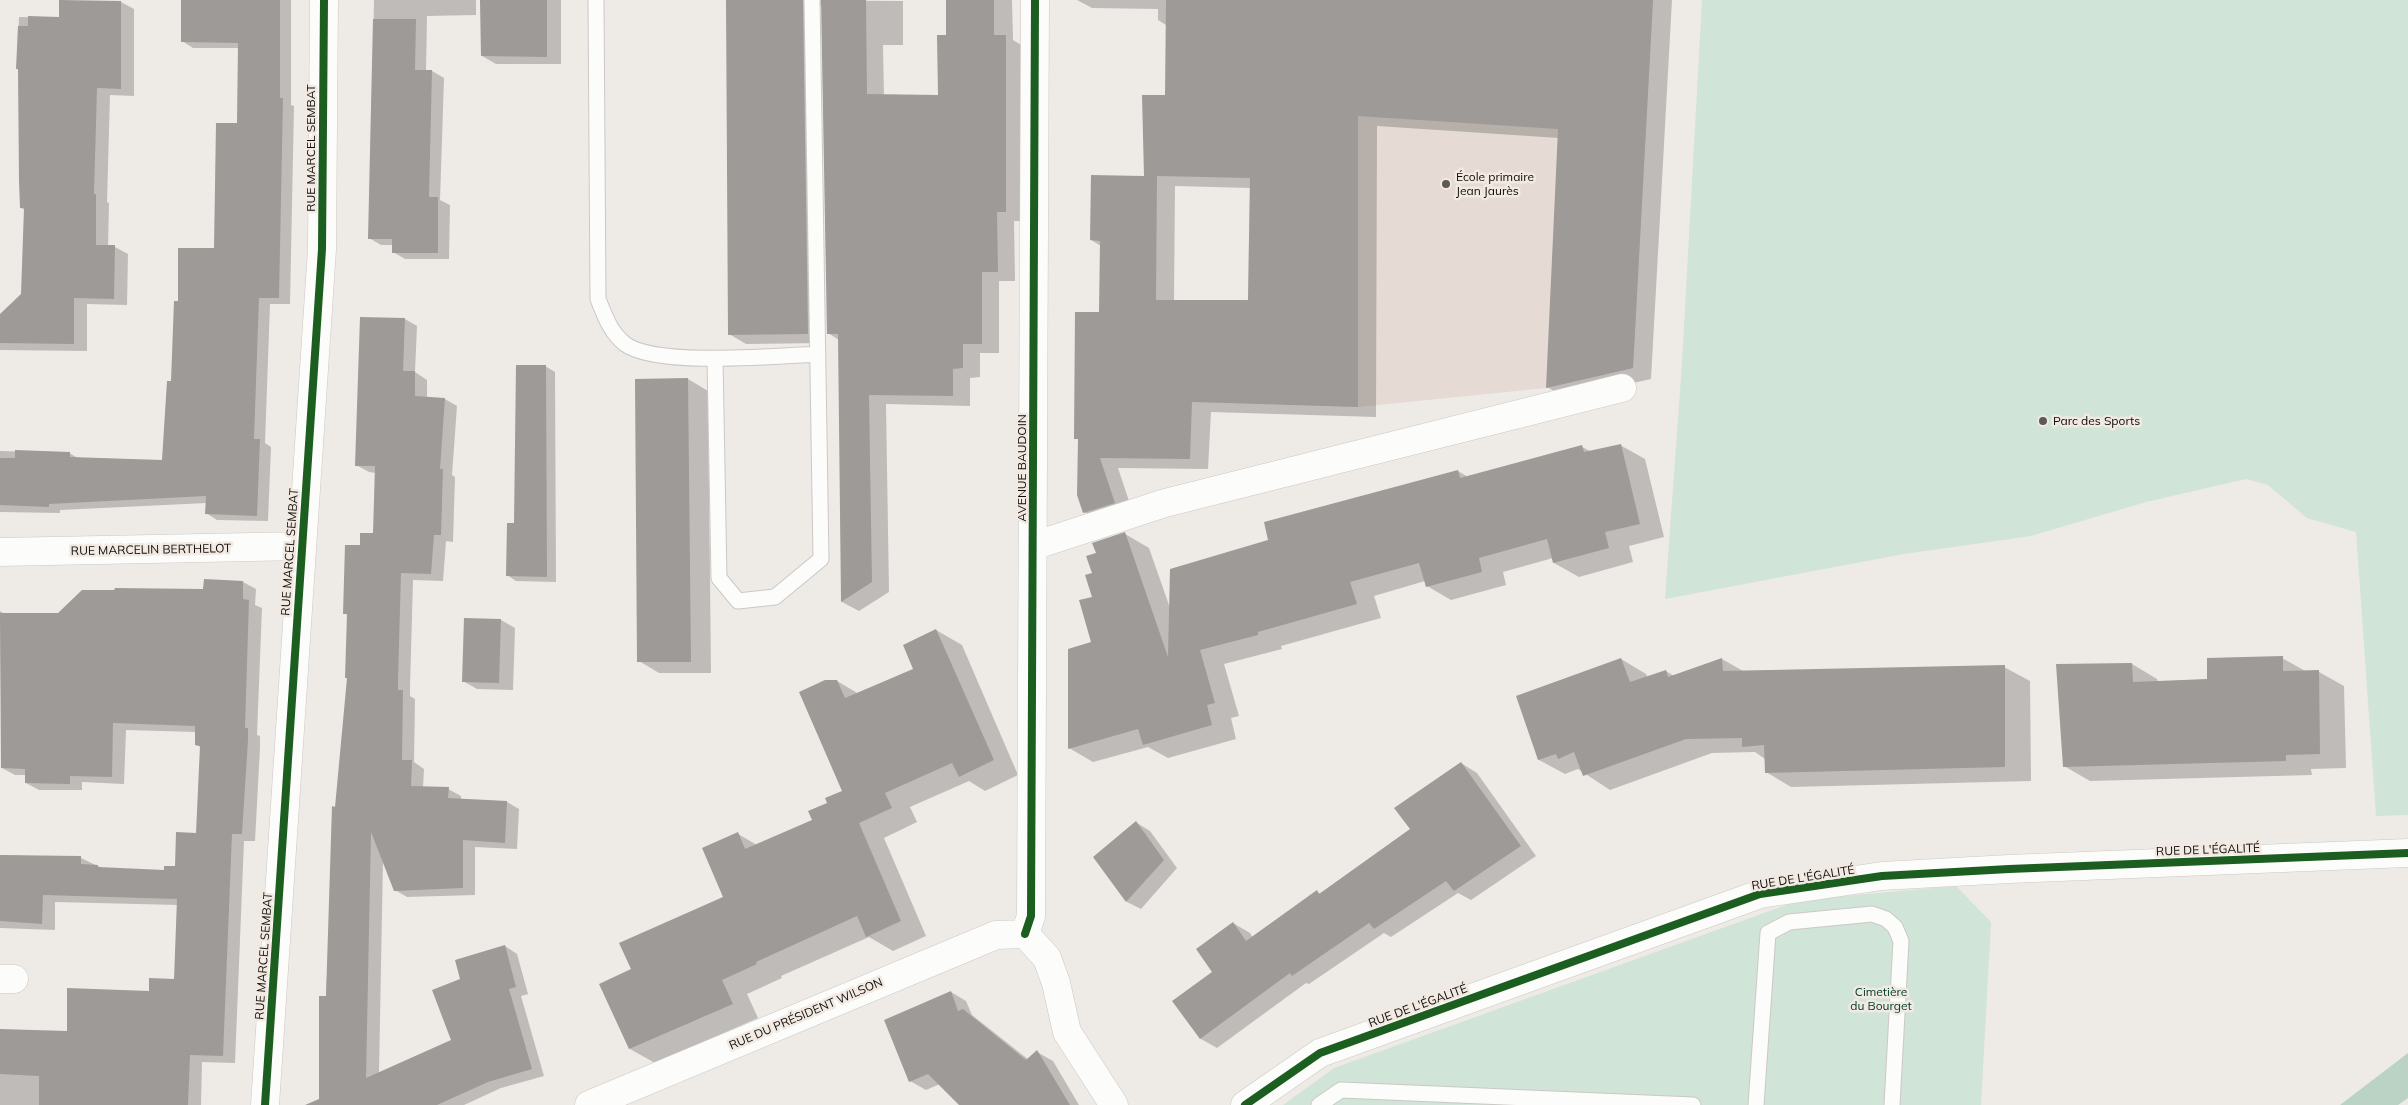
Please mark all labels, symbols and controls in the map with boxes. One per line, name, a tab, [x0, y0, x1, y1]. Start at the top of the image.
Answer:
street label: RUE MARCEL SEMBAT	[304, 84, 318, 212]
place label: École primaire Jean Jaurès	[1456, 170, 1534, 198]
marker: École primaire Jean Jaurès	[1440, 178, 1452, 190]
street label: AVENUE BAUDOIN	[1015, 414, 1029, 522]
place label: Parc des Sports	[2053, 414, 2140, 428]
marker: Parc des Sports	[2037, 415, 2049, 427]
street label: RUE MARCEL SEMBAT	[278, 488, 302, 616]
street label: RUE MARCELIN BERTHELOT	[71, 541, 231, 559]
street label: RUE DE L'ÉGALITÉ	[2156, 841, 2260, 859]
street label: RUE DE L'ÉGALITÉ	[1750, 863, 1856, 893]
street label: RUE MARCEL SEMBAT	[252, 892, 276, 1020]
street label: RUE DU PRÉSIDENT WILSON	[727, 975, 885, 1053]
street label: RUE DE L'ÉGALITÉ	[1367, 981, 1469, 1031]
park label: Cimetière du Bourget	[1850, 985, 1912, 1013]

